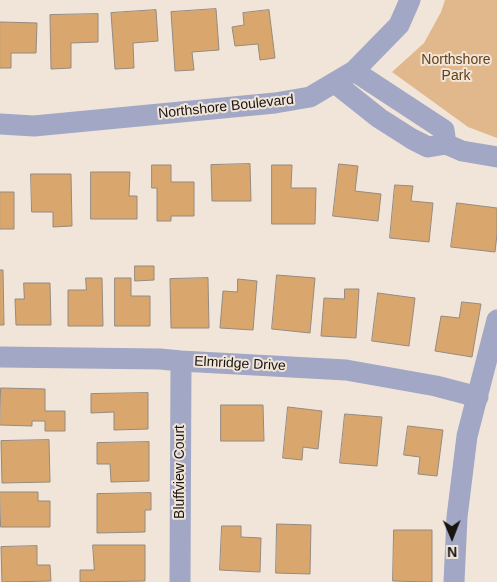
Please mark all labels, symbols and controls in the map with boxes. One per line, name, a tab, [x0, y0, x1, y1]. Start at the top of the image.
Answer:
park label: Northshore Park	[421, 52, 491, 84]
street label: Northshore Boulevard	[157, 92, 295, 122]
street label: Elmridge Drive	[194, 353, 286, 375]
street label: Bluffview Court	[172, 425, 188, 519]
north arrow	[427, 512, 477, 562]
text: N	[447, 544, 457, 560]

